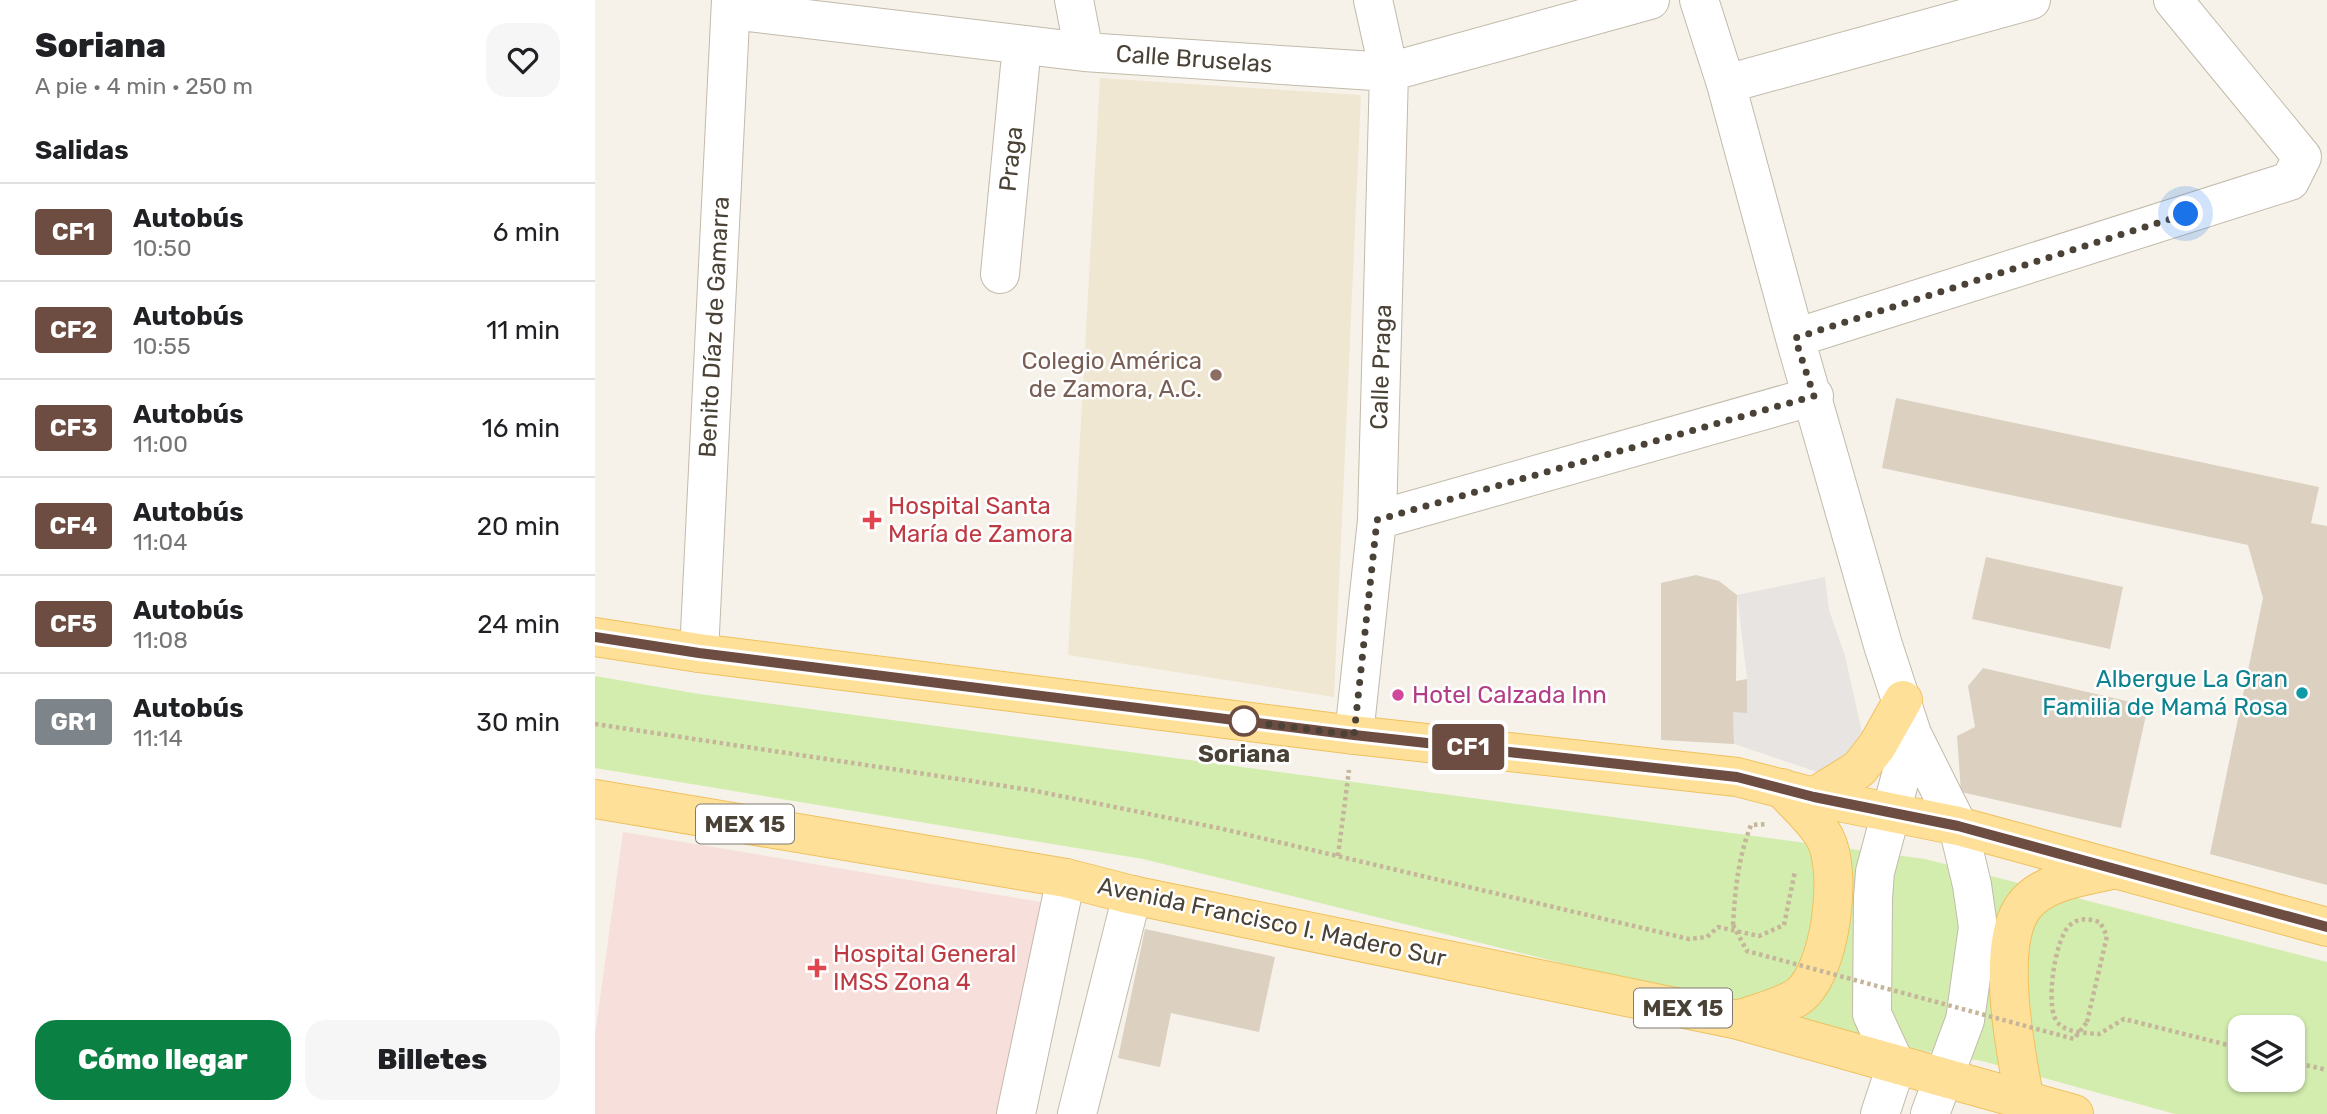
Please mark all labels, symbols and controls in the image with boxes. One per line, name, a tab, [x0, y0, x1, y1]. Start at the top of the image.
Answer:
button: heart	[486, 23, 560, 97]
text: Soriana	[35, 26, 166, 65]
street label: Calle Bruselas	[1115, 40, 1273, 78]
text: A pie · 4 min · 250 m	[35, 72, 253, 100]
street label: Praga	[994, 125, 1028, 193]
text: Salidas	[35, 135, 129, 166]
street label: Benito Díaz de Gamarra	[693, 196, 735, 458]
your location	[2168, 196, 2203, 231]
text: Autobús	[133, 203, 244, 234]
text: 6 min	[493, 217, 560, 248]
text: CF1	[52, 218, 95, 246]
text: 10:50	[133, 234, 192, 262]
text: Autobús	[133, 301, 244, 332]
street label: Calle Praga	[1365, 304, 1397, 430]
text: 11 min	[486, 315, 560, 346]
text: CF2	[50, 316, 97, 344]
text: 10:55	[133, 332, 191, 360]
place label: Colegio América de Zamora, A.C.	[1022, 347, 1202, 403]
marker: Colegio América de Zamora, A.C.	[1208, 367, 1224, 383]
text: Autobús	[133, 399, 244, 430]
text: 16 min	[482, 413, 560, 444]
text: CF3	[50, 414, 97, 442]
text: 11:00	[133, 430, 188, 458]
place label: Hospital Santa María de Zamora	[888, 492, 1073, 548]
text: Autobús	[133, 497, 244, 528]
marker: Hospital Santa María de Zamora	[862, 510, 882, 530]
text: 20 min	[477, 511, 560, 542]
text: CF4	[50, 512, 97, 540]
text: 11:04	[133, 528, 187, 556]
text: Autobús	[133, 595, 244, 626]
text: 24 min	[477, 609, 560, 640]
text: CF5	[50, 610, 97, 638]
text: 11:08	[133, 626, 188, 654]
place label: Albergue La Gran Familia de Mamá Rosa	[2042, 665, 2288, 721]
place label: Hotel Calzada Inn	[1412, 681, 1607, 709]
marker: Albergue La Gran Familia de Mamá Rosa	[2294, 685, 2310, 701]
marker: Hotel Calzada Inn	[1390, 687, 1406, 703]
text: Autobús	[133, 693, 244, 724]
marker: Soriana	[1229, 706, 1259, 736]
text: 30 min	[476, 707, 560, 738]
text: GR1	[51, 708, 96, 736]
text: 11:14	[133, 724, 183, 752]
line badge: CF1	[1428, 724, 1508, 770]
text: CF1	[1446, 733, 1490, 761]
place label: Soriana	[1198, 740, 1290, 768]
road number: MEX 15	[696, 804, 794, 844]
street label: Avenida Francisco I. Madero Sur	[1095, 871, 1449, 973]
place label: Hospital General IMSS Zona 4	[833, 940, 1016, 996]
marker: Hospital General IMSS Zona 4	[807, 958, 827, 978]
road number: MEX 15	[1634, 988, 1732, 1028]
map controls	[2228, 1015, 2305, 1092]
button: layers	[2228, 1015, 2305, 1092]
button: Cómo llegar	[35, 1020, 291, 1100]
button: Billetes	[305, 1020, 560, 1100]

